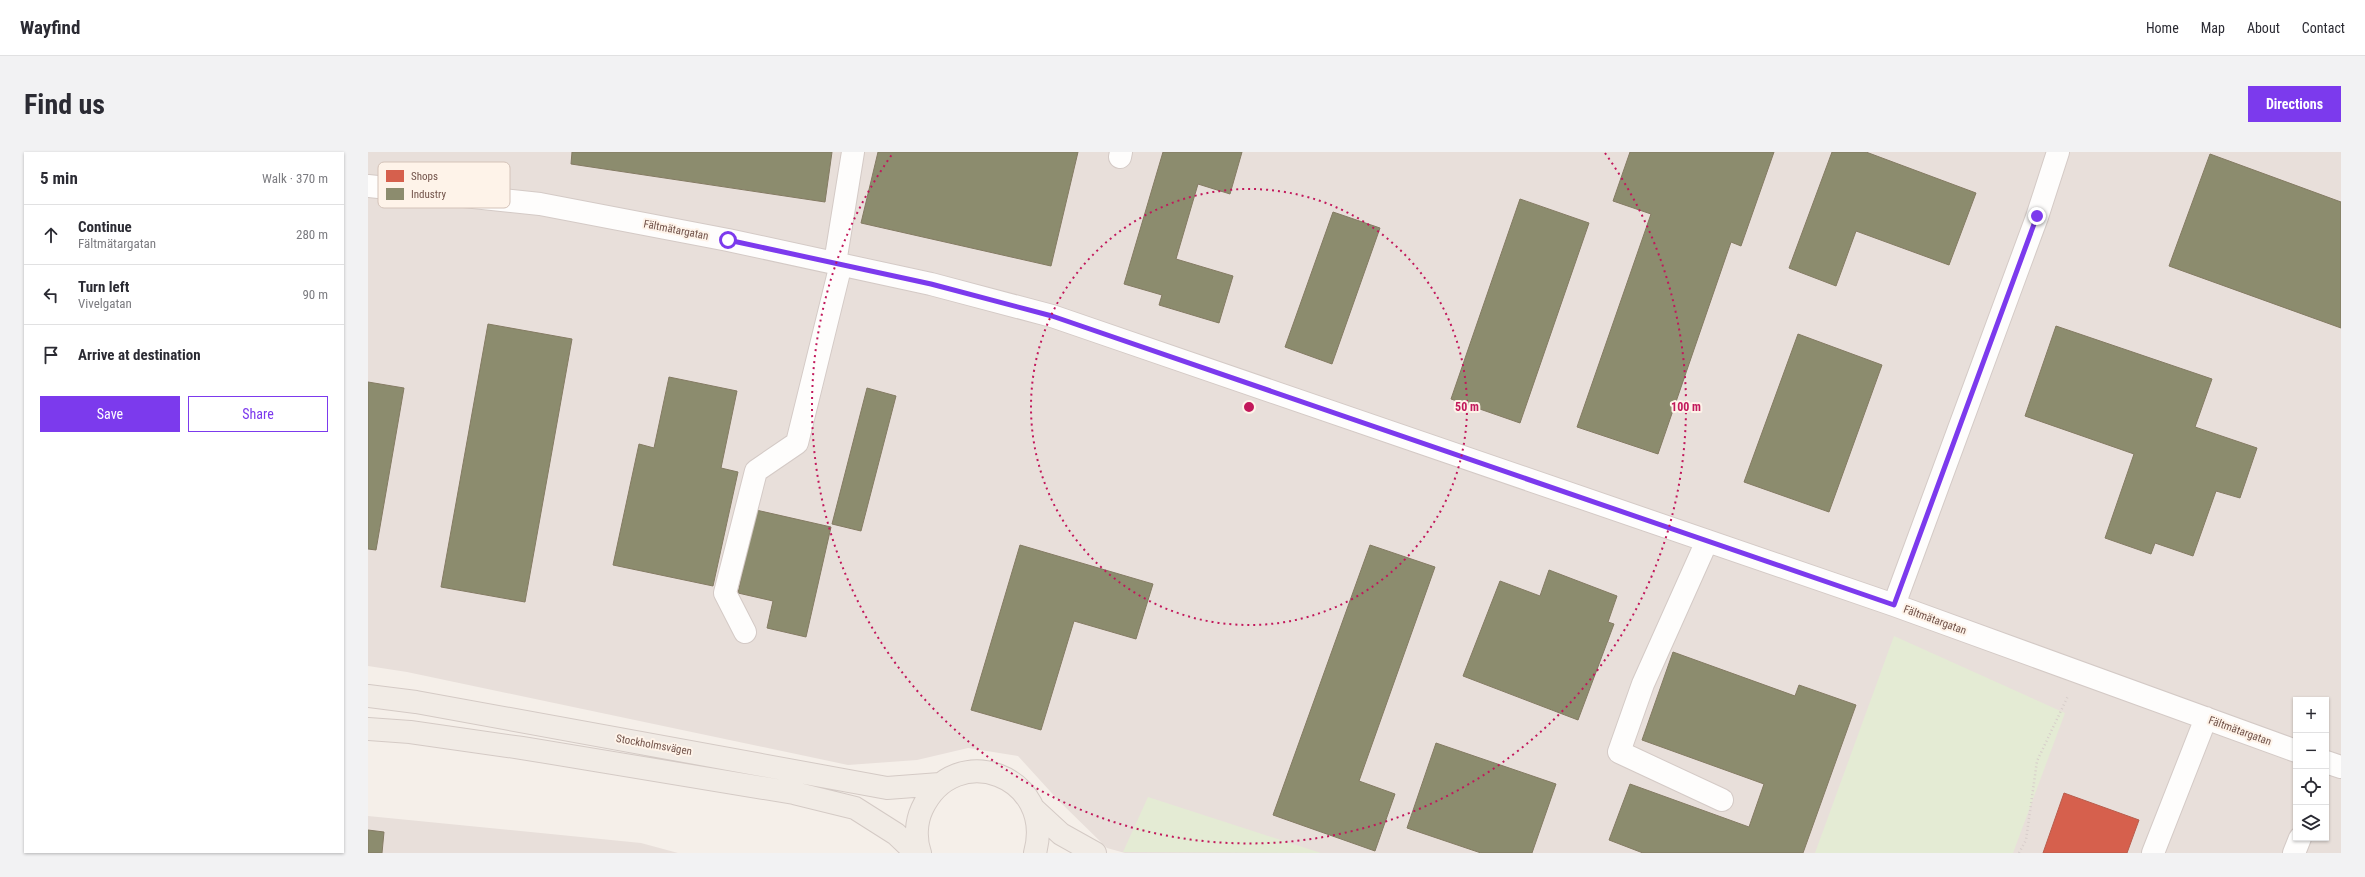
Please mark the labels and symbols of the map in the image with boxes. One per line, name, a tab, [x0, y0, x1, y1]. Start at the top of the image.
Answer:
legend	[378, 162, 510, 208]
text: Shops	[411, 170, 438, 183]
text: Industry	[411, 188, 447, 201]
route end	[2028, 207, 2046, 225]
street label: Fältmätargatan	[642, 217, 710, 243]
route start	[719, 231, 737, 249]
centre of rings	[1242, 400, 1256, 414]
text: 50 m	[1455, 400, 1479, 414]
text: 100 m	[1671, 400, 1701, 414]
street label: Fältmätargatan	[1902, 603, 1968, 637]
street label: Fältmätargatan	[2207, 714, 2273, 748]
street label: Stockholmsvägen	[615, 732, 693, 758]

